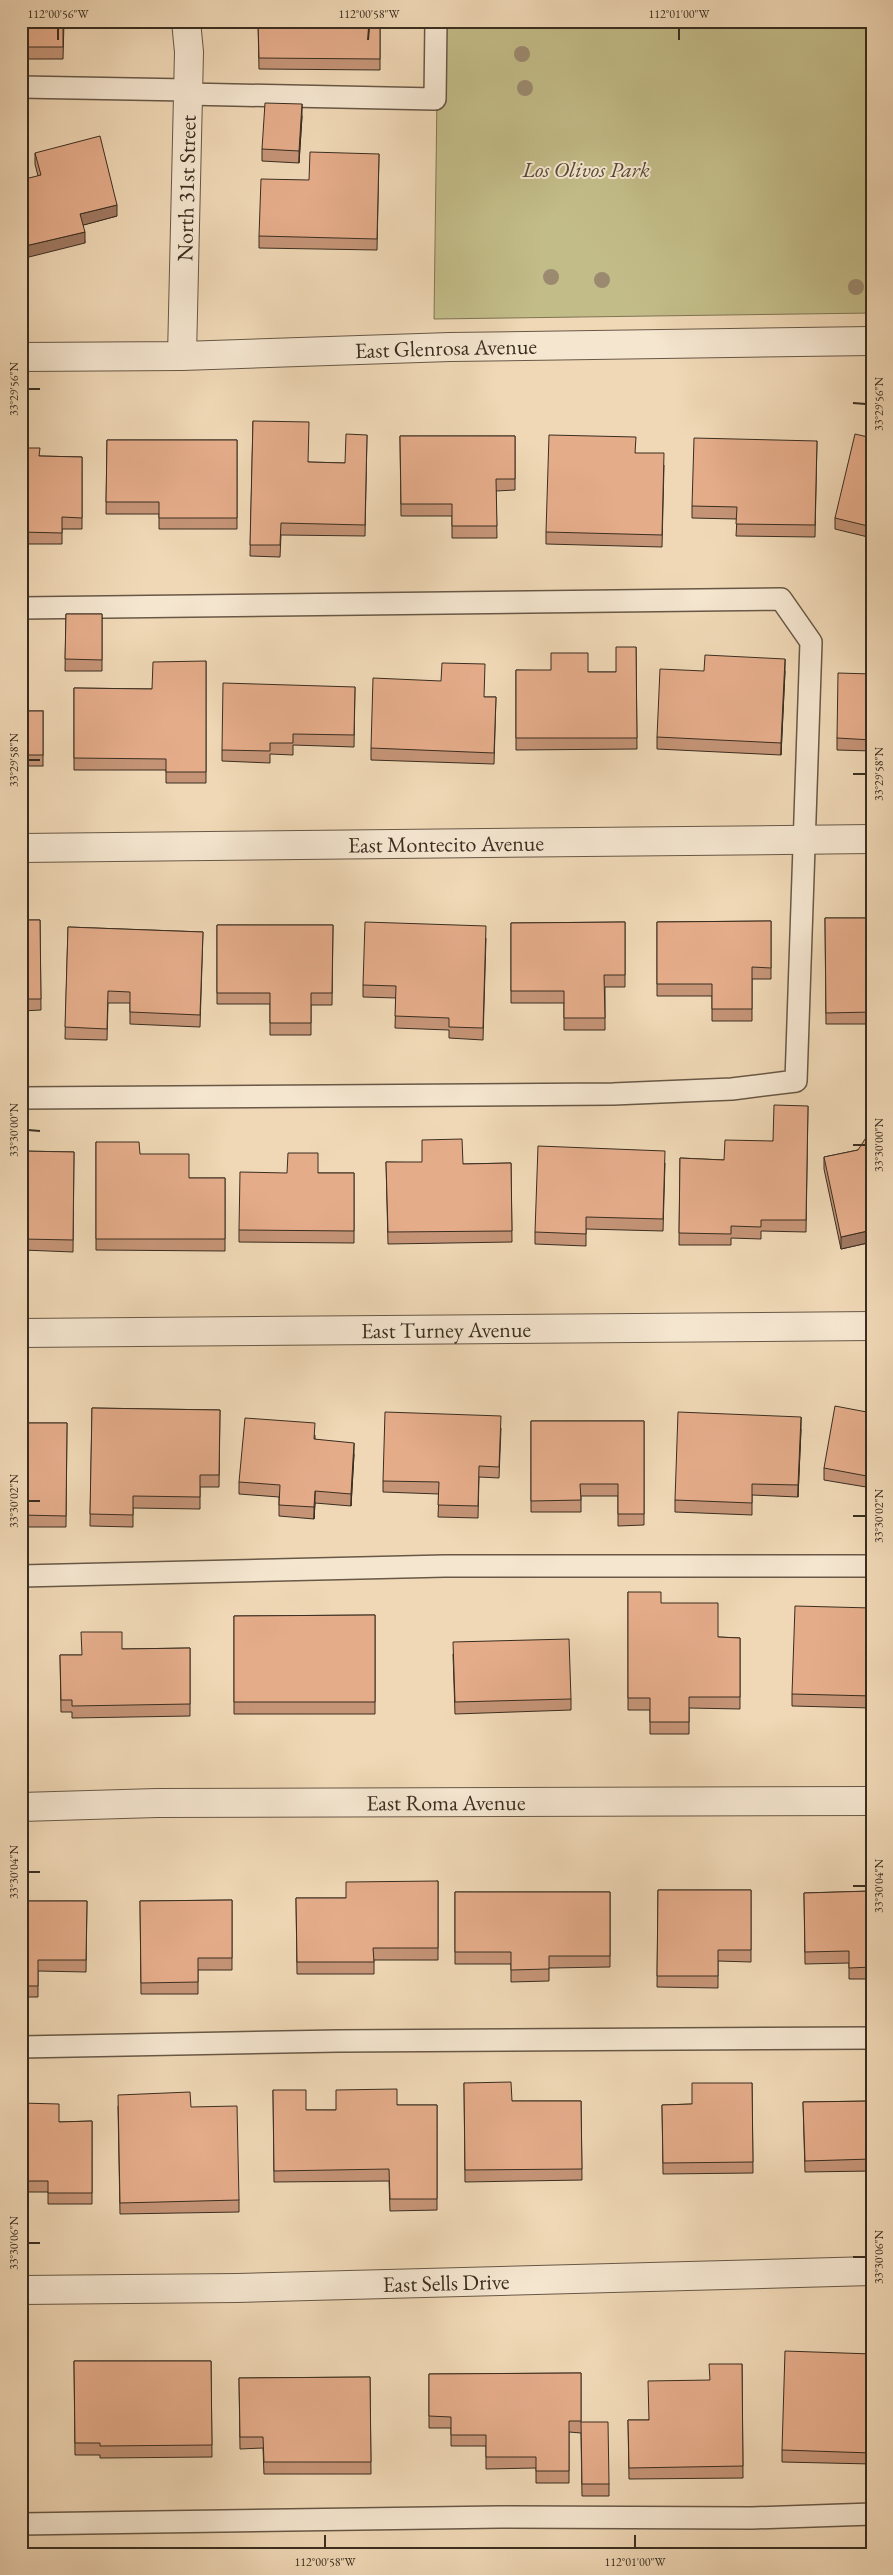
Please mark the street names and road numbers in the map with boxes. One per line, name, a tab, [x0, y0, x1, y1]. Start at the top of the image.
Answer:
street label: North 31st Street	[170, 114, 203, 262]
street label: East Glenrosa Avenue	[354, 332, 538, 365]
street label: East Montecito Avenue	[348, 828, 545, 860]
street label: East Turney Avenue	[361, 1315, 532, 1345]
street label: East Roma Avenue	[366, 1788, 526, 1817]
street label: East Sells Drive	[382, 2267, 510, 2299]

